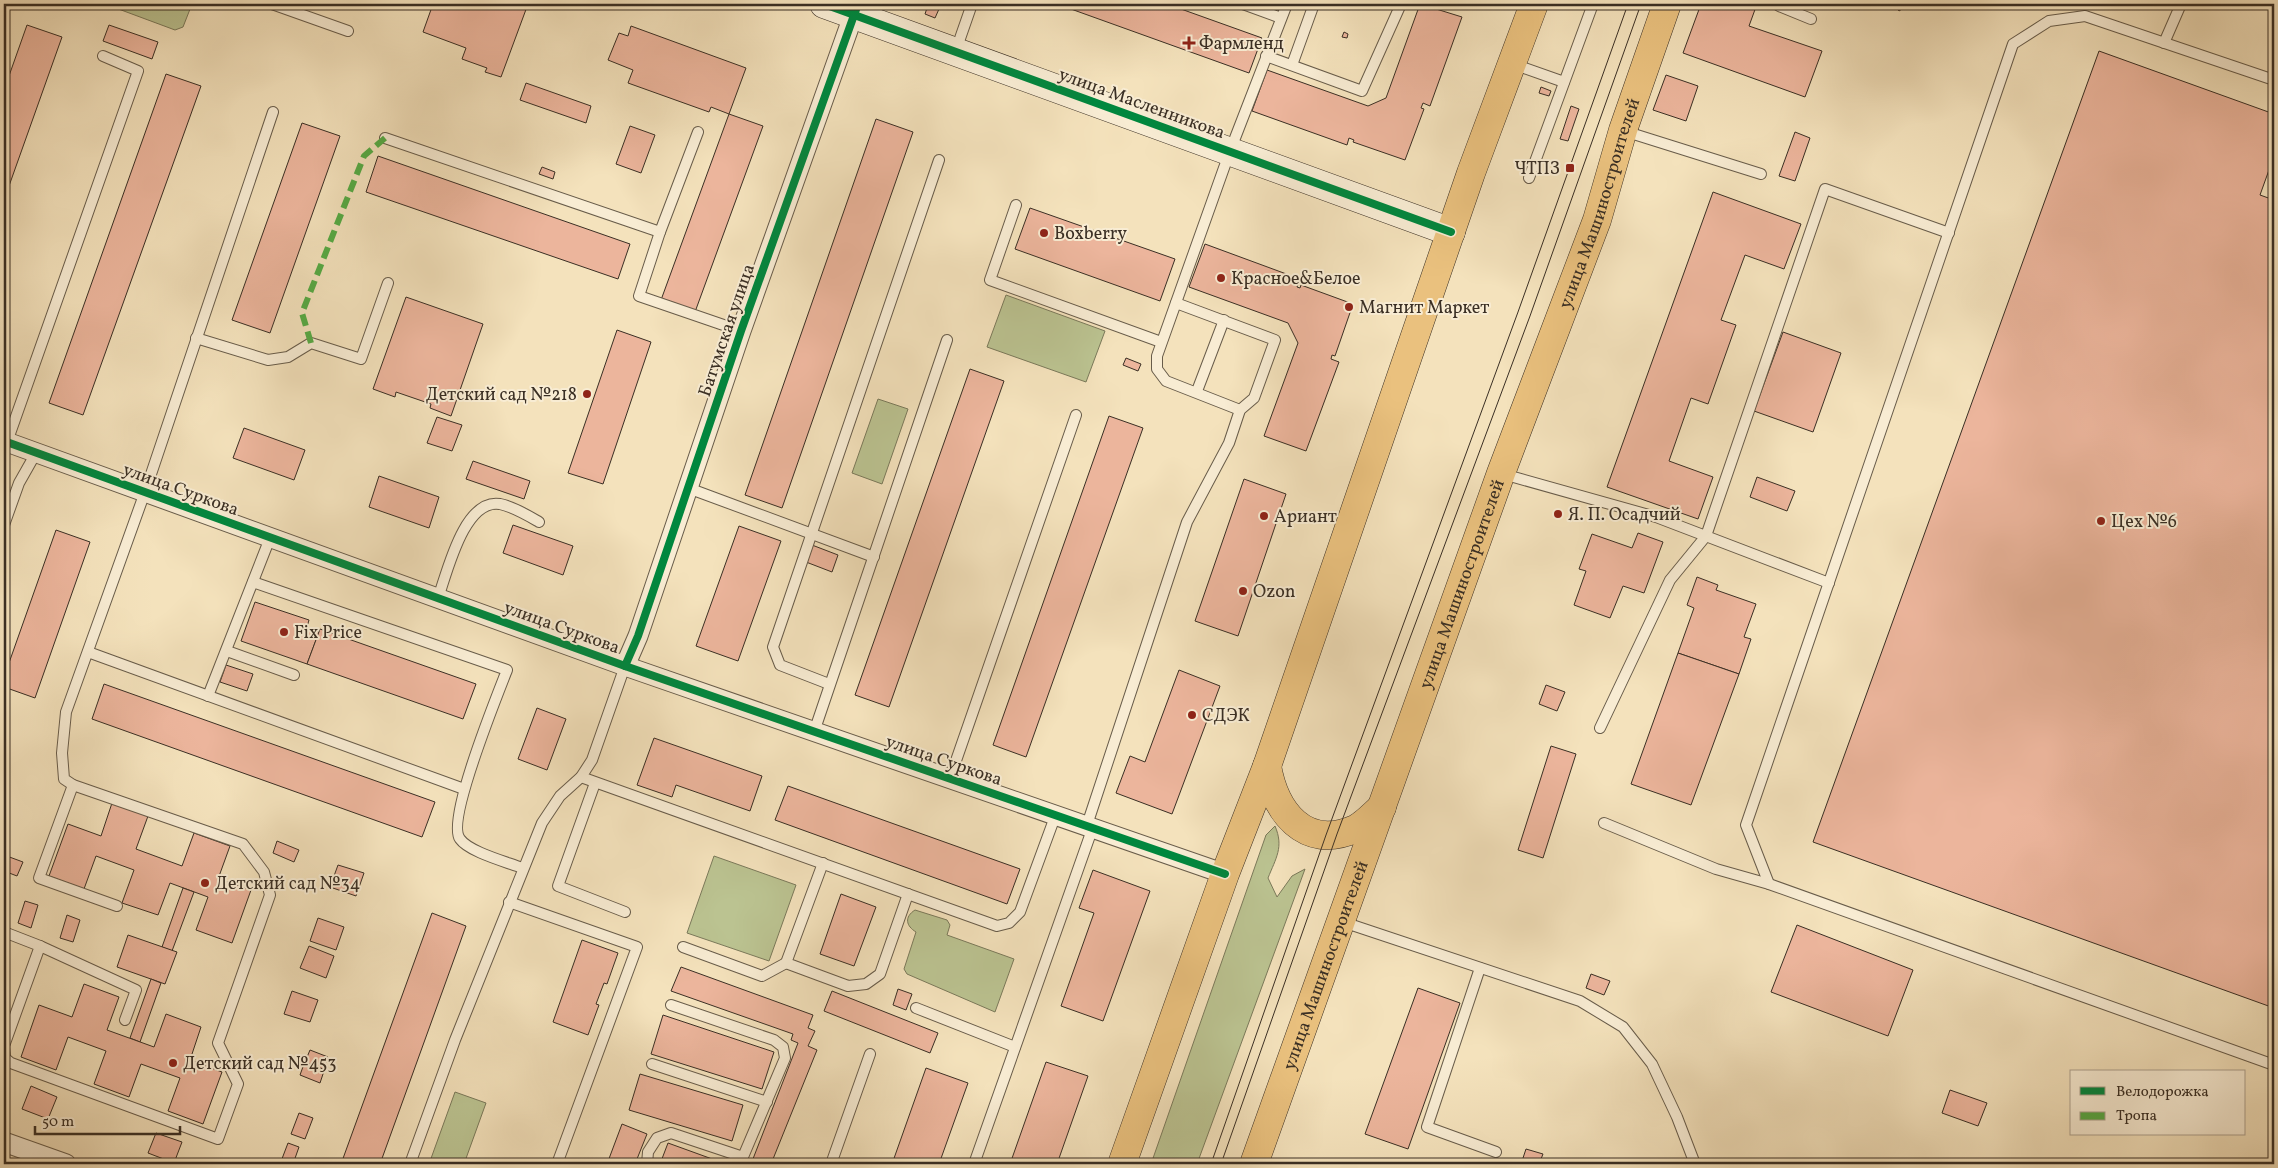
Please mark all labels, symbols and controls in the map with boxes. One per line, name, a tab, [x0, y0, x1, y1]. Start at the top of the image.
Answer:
place label: Фармленд	[1199, 32, 1284, 57]
marker: Фармленд	[1183, 37, 1195, 49]
street label: улица Масленникова	[1055, 63, 1228, 146]
street label: улица Машиностроителей	[1553, 95, 1647, 313]
place label: ЧТПЗ	[1514, 157, 1560, 182]
marker: ЧТПЗ	[1564, 162, 1576, 174]
place label: Boxberry	[1054, 222, 1127, 247]
marker: Boxberry	[1038, 227, 1050, 239]
street label: Батумская улица	[693, 261, 762, 400]
place label: Красное&Белое	[1231, 267, 1361, 292]
marker: Красное&Белое	[1215, 272, 1227, 284]
place label: Магнит Маркет	[1359, 296, 1489, 321]
marker: Магнит Маркет	[1343, 301, 1355, 313]
place label: Детский сад №218	[426, 383, 577, 408]
marker: Детский сад №218	[581, 388, 593, 400]
street label: улица Суркова	[119, 458, 242, 523]
street label: улица Машиностроителей	[1414, 476, 1512, 693]
place label: Я. П. Осадчий	[1568, 503, 1681, 528]
place label: Ариант	[1274, 505, 1337, 530]
marker: Я. П. Осадчий	[1552, 508, 1564, 520]
marker: Ариант	[1258, 510, 1270, 522]
place label: Цех №6	[2111, 510, 2177, 535]
marker: Цех №6	[2095, 515, 2107, 527]
place label: Ozon	[1253, 580, 1296, 605]
marker: Ozon	[1237, 585, 1249, 597]
street label: улица Суркова	[500, 596, 623, 661]
place label: Fix Price	[294, 621, 362, 646]
marker: Fix Price	[278, 626, 290, 638]
place label: СДЭК	[1202, 704, 1250, 729]
marker: СДЭК	[1186, 709, 1198, 721]
street label: улица Суркова	[882, 730, 1005, 793]
street label: улица Машиностроителей	[1277, 858, 1375, 1074]
place label: Детский сад №34	[215, 872, 360, 897]
marker: Детский сад №34	[199, 877, 211, 889]
place label: Детский сад №453	[183, 1052, 337, 1077]
marker: Детский сад №453	[167, 1057, 179, 1069]
legend	[2070, 1070, 2246, 1136]
text: Велодорожка	[2116, 1082, 2209, 1103]
scale bar	[35, 1103, 180, 1135]
text: Тропа	[2116, 1106, 2157, 1127]
text: 50 m	[42, 1112, 74, 1133]

